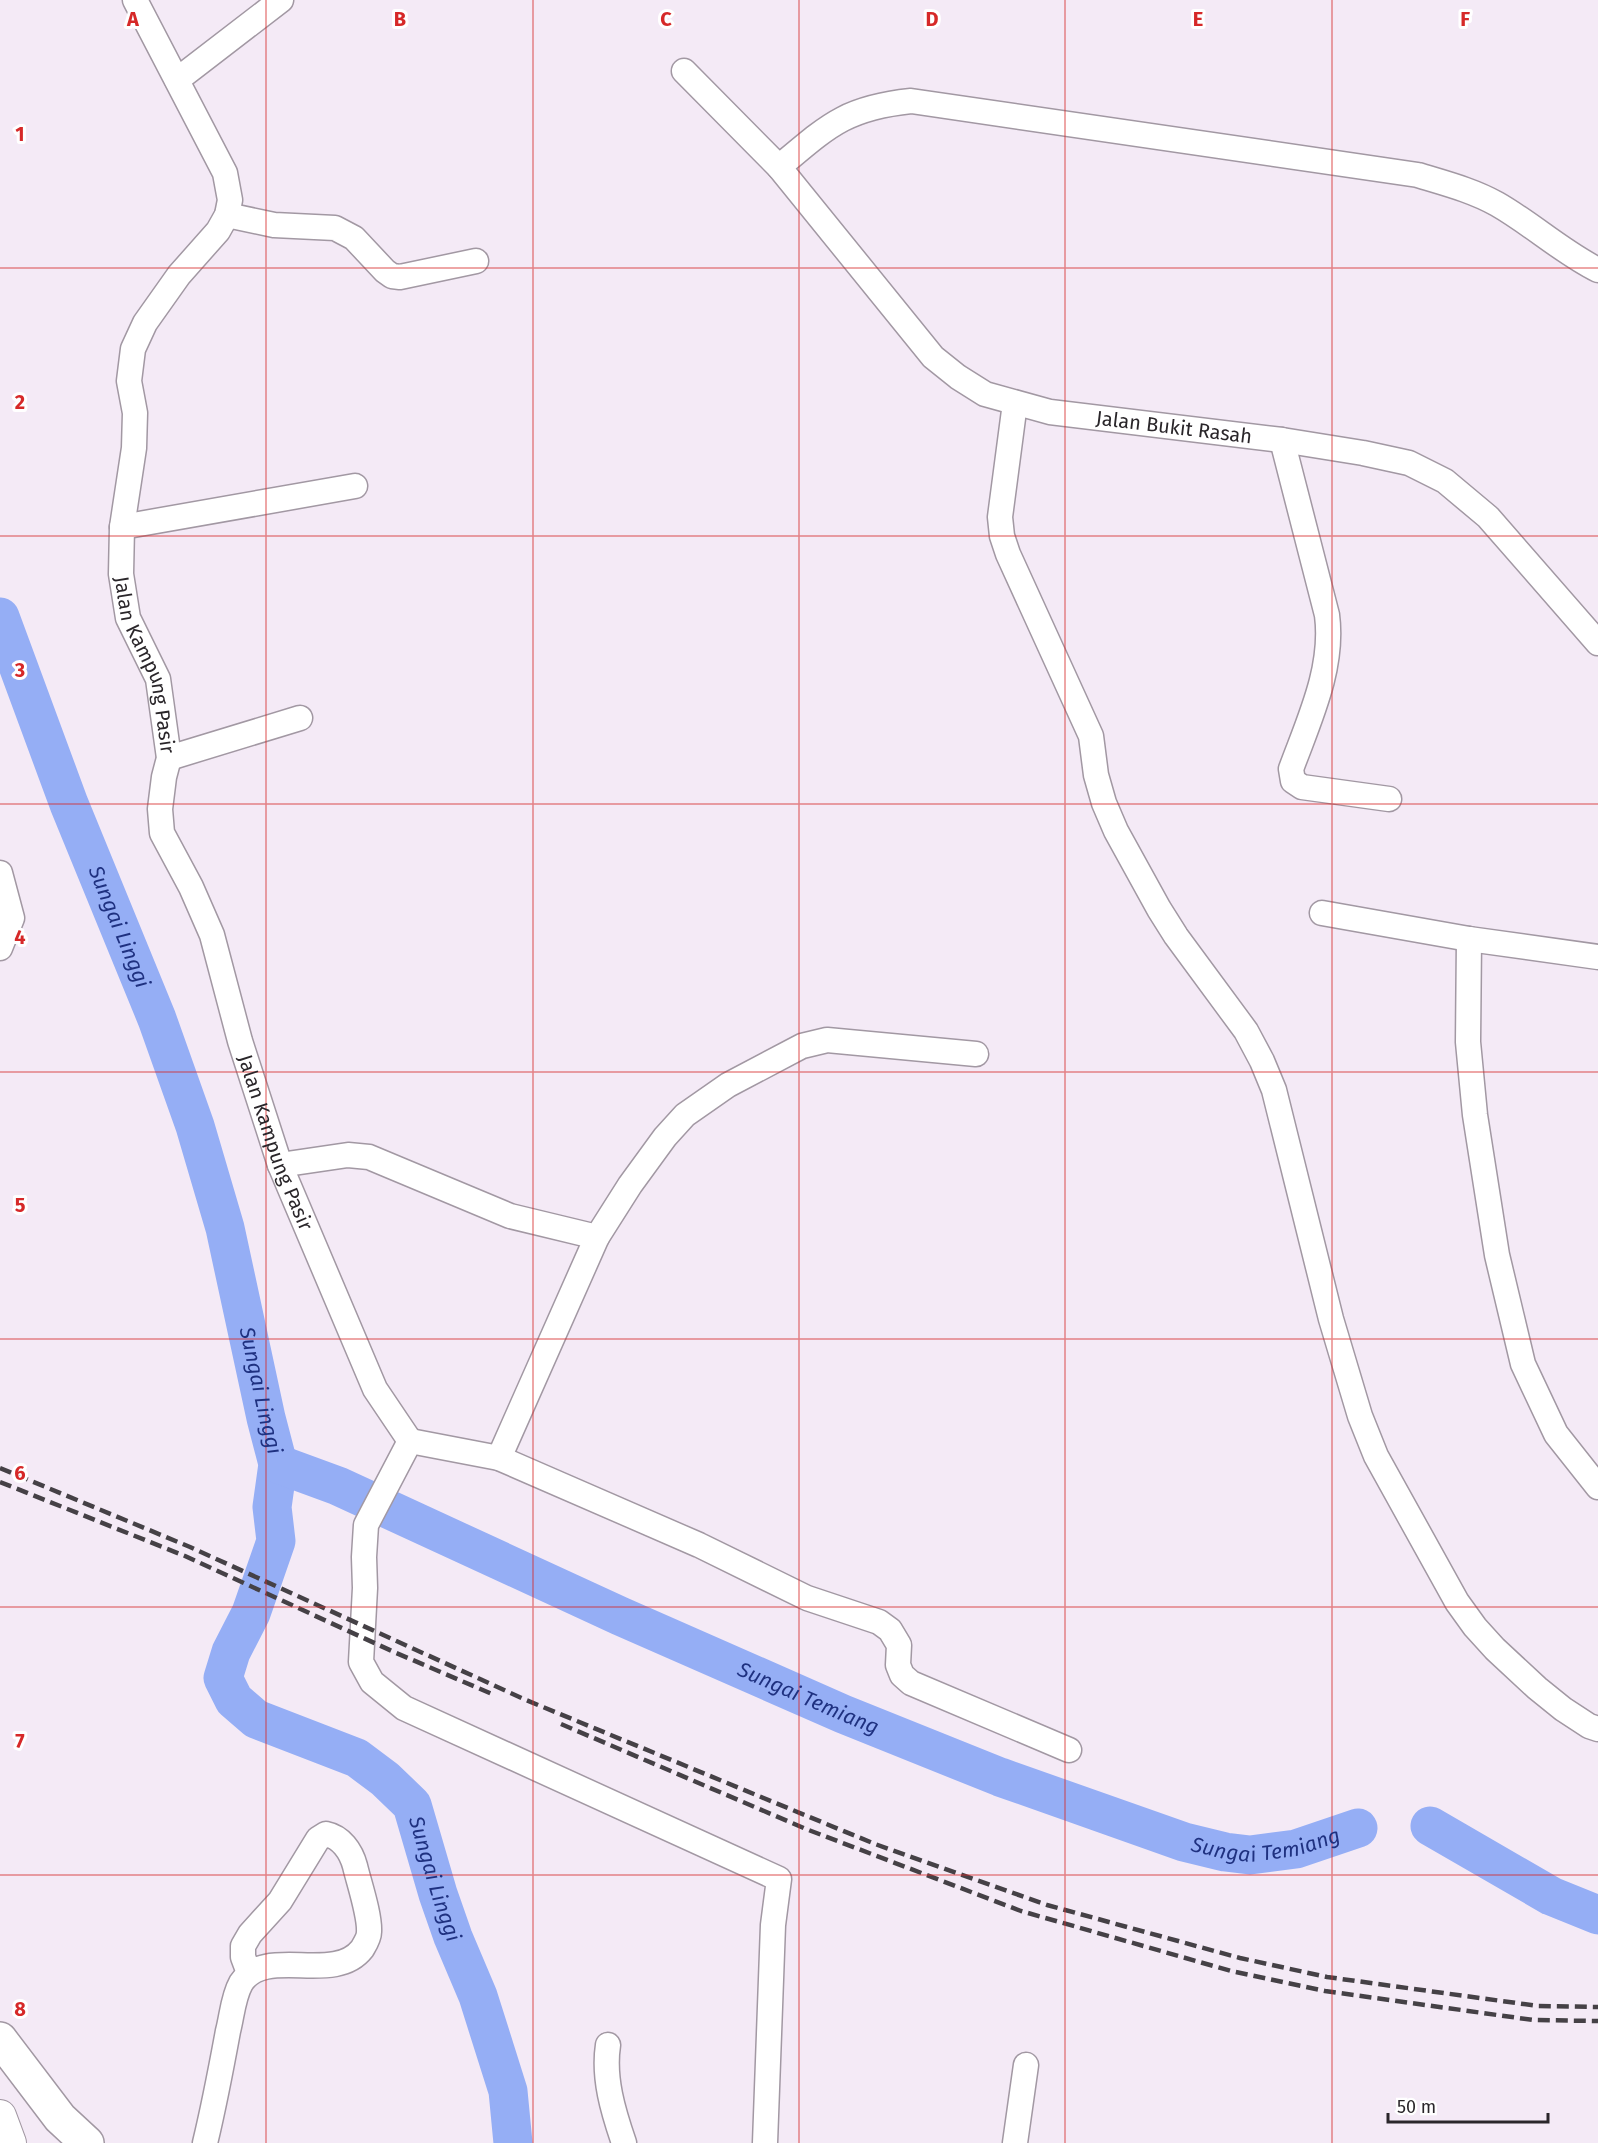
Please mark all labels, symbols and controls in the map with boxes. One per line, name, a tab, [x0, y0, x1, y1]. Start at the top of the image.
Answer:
text: A	[126, 7, 140, 31]
text: B	[394, 7, 406, 31]
text: C	[660, 7, 672, 31]
text: D	[925, 7, 939, 31]
text: E	[1193, 7, 1203, 31]
text: F	[1460, 7, 1470, 31]
text: 1	[15, 122, 25, 146]
text: 2	[15, 390, 25, 414]
street label: Jalan Bukit Rasah	[1095, 406, 1254, 448]
street label: Jalan Kampung Pasir	[110, 574, 180, 755]
text: 3	[14, 658, 25, 682]
water label: Sungai Linggi	[82, 861, 156, 992]
text: 4	[14, 925, 26, 949]
street label: Jalan Kampung Pasir	[233, 1051, 318, 1234]
text: 5	[15, 1193, 26, 1217]
water label: Sungai Linggi	[234, 1324, 288, 1457]
text: 6	[14, 1461, 26, 1485]
water label: Sungai Temiang	[733, 1656, 883, 1740]
text: 7	[15, 1729, 25, 1753]
water label: Sungai Linggi	[403, 1812, 467, 1946]
water label: Sungai Temiang	[1188, 1822, 1343, 1868]
text: 8	[14, 1997, 26, 2021]
scale bar	[1388, 2086, 1548, 2124]
text: 50 m	[1397, 2096, 1436, 2118]

